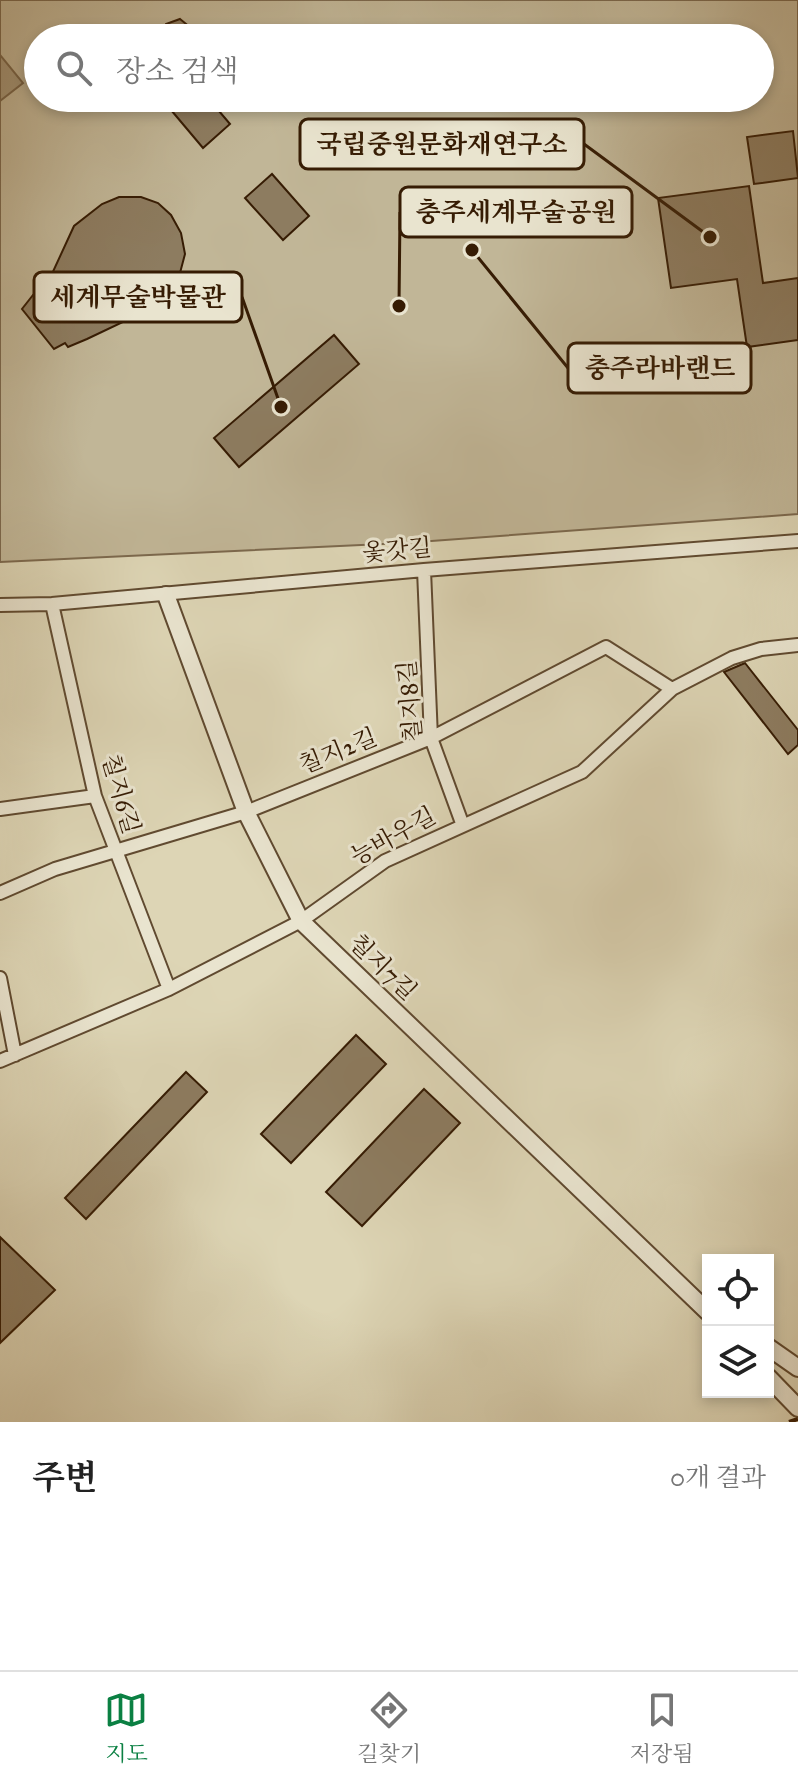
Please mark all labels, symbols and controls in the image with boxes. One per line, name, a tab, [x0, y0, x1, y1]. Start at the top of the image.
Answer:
search box	[24, 24, 774, 112]
icon: search	[52, 46, 96, 90]
text: 장소 검색	[116, 53, 238, 89]
callout: 국립중원문화재연구소	[300, 119, 584, 169]
text: 국립중원문화재연구소	[316, 128, 568, 160]
callout: 충주세계무술공원	[400, 187, 632, 237]
text: 충주세계무술공원	[416, 196, 616, 228]
callout: 세계무술박물관	[34, 272, 242, 322]
text: 세계무술박물관	[50, 281, 227, 313]
callout: 충주라바랜드	[568, 343, 751, 393]
text: 충주라바랜드	[585, 352, 735, 384]
street label: 옻갓길	[361, 532, 433, 568]
street label: 칠지8길	[391, 659, 429, 743]
street label: 칠지2길	[295, 722, 381, 780]
street label: 칠지6길	[95, 751, 147, 837]
street label: 능바우길	[345, 800, 441, 872]
street label: 칠지7길	[343, 928, 423, 1006]
map controls	[702, 1254, 774, 1398]
button: locate	[702, 1254, 774, 1326]
button: layers	[702, 1326, 774, 1398]
text: 주변	[32, 1457, 98, 1498]
text: 0개 결과	[670, 1461, 766, 1493]
tab: 지도	[104, 1688, 148, 1767]
tab: 길찾기	[357, 1688, 421, 1767]
tab: 저장됨	[630, 1688, 694, 1767]

